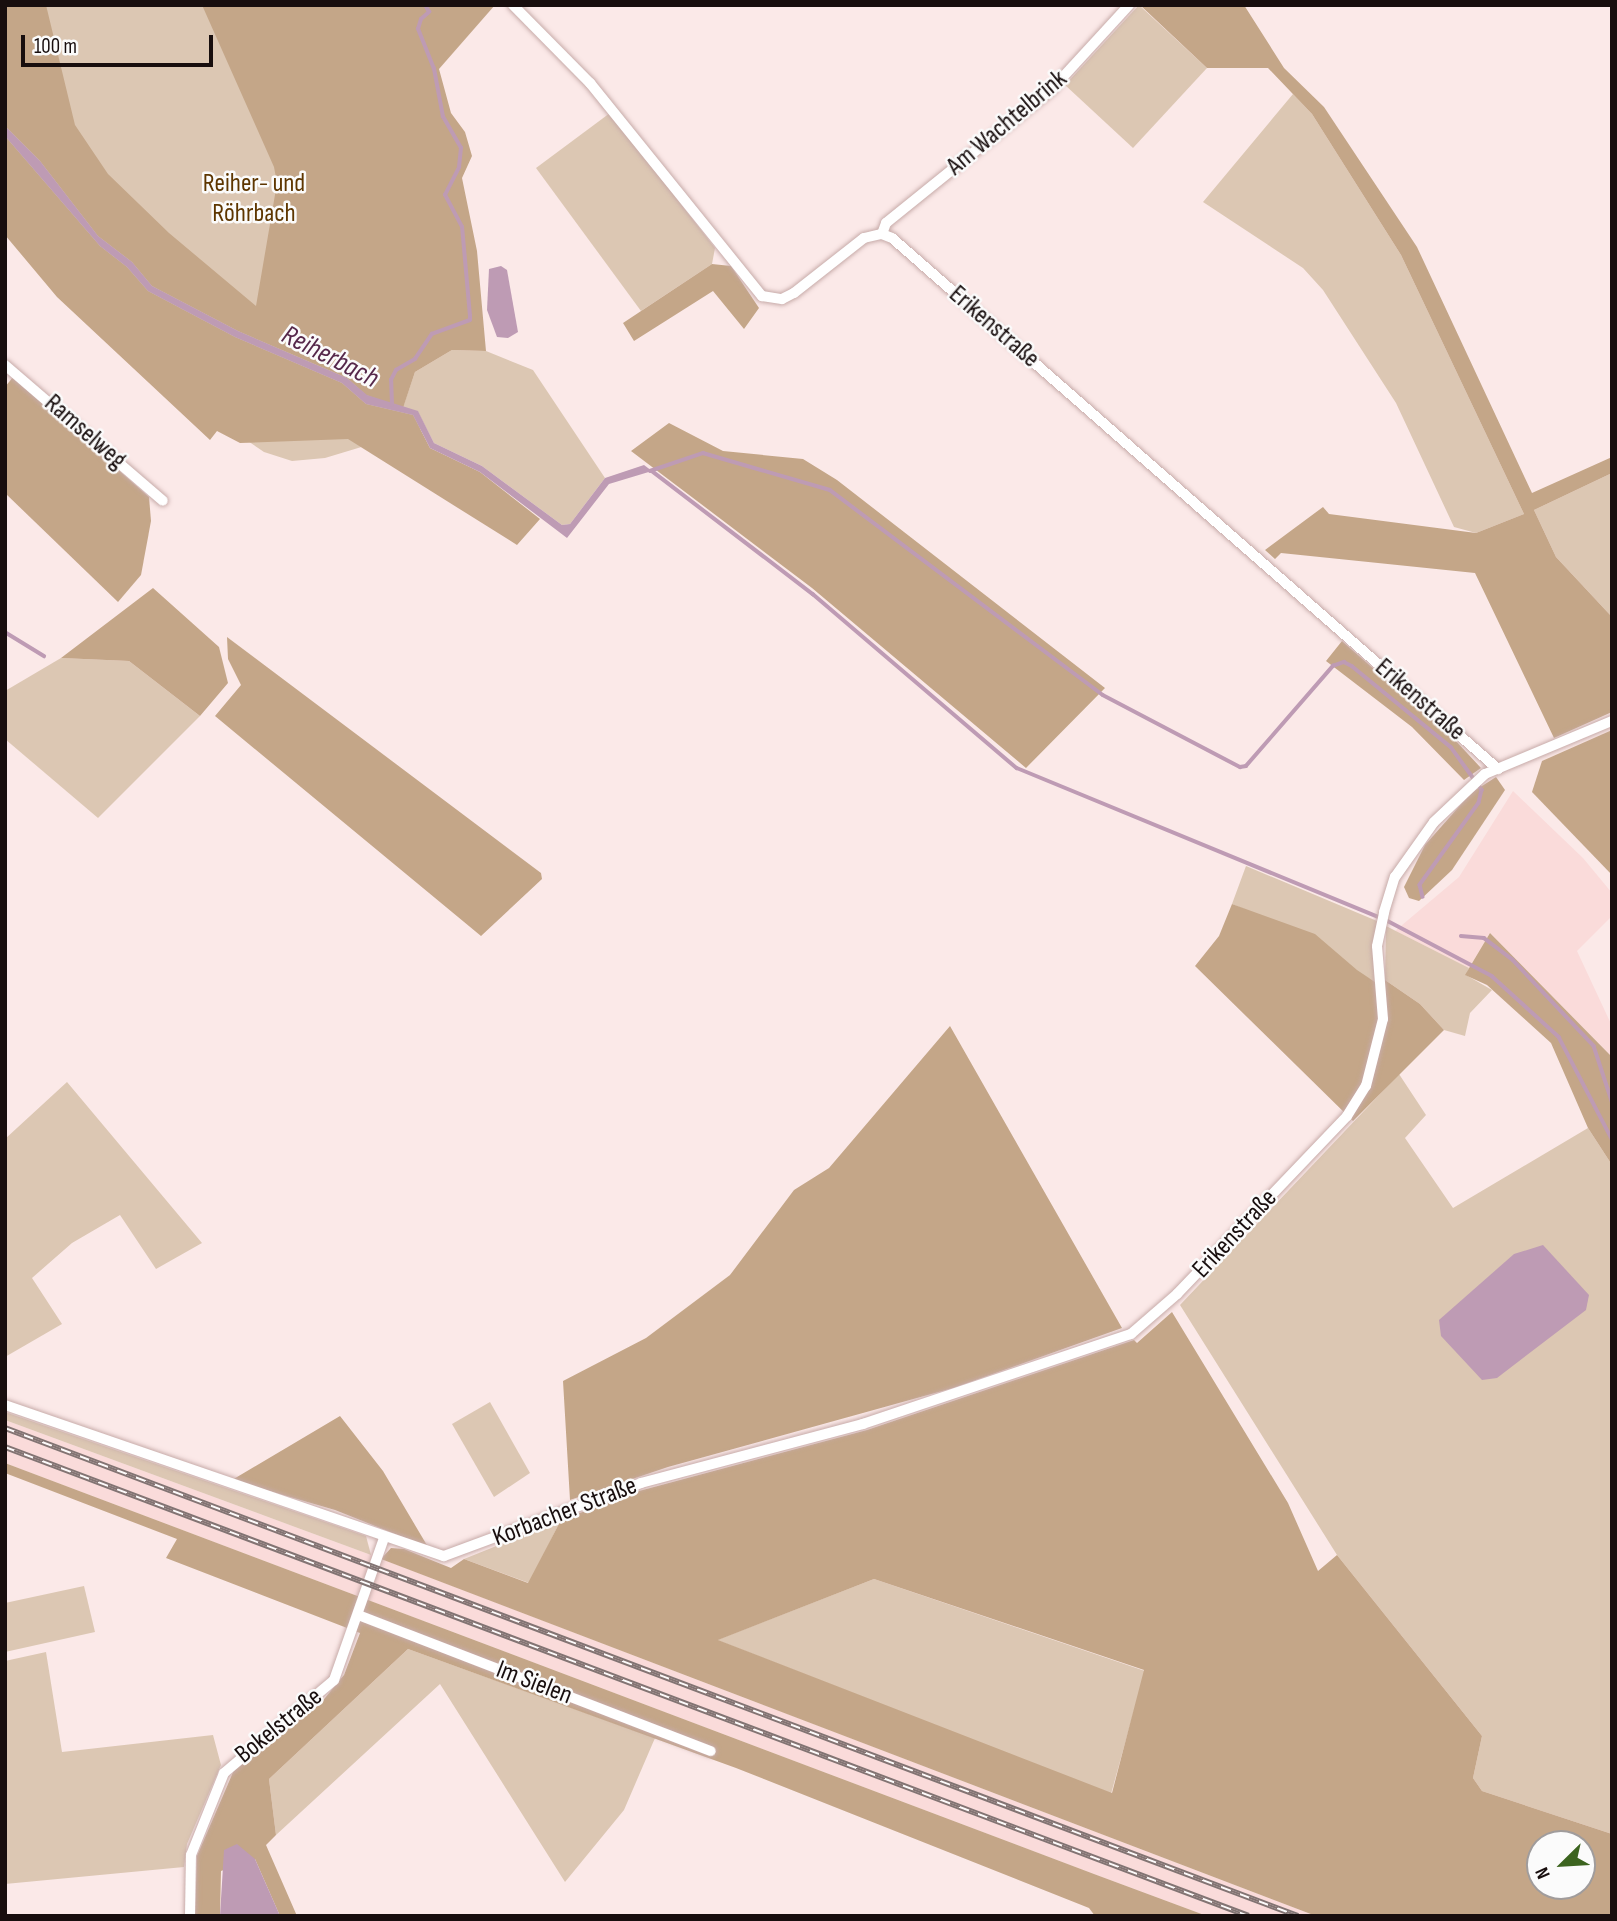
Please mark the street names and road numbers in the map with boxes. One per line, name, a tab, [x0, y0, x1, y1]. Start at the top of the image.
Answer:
street label: Am Wachtelbrink	[940, 64, 1074, 182]
street label: Erikenstraße	[942, 279, 1046, 375]
street label: Ramselweg	[38, 388, 132, 476]
street label: Erikenstraße	[1368, 652, 1472, 748]
street label: Erikenstraße	[1186, 1183, 1284, 1285]
street label: Korbacher Straße	[489, 1470, 641, 1554]
street label: Im Sielen	[492, 1654, 576, 1712]
street label: Bokelstraße	[229, 1682, 329, 1770]

